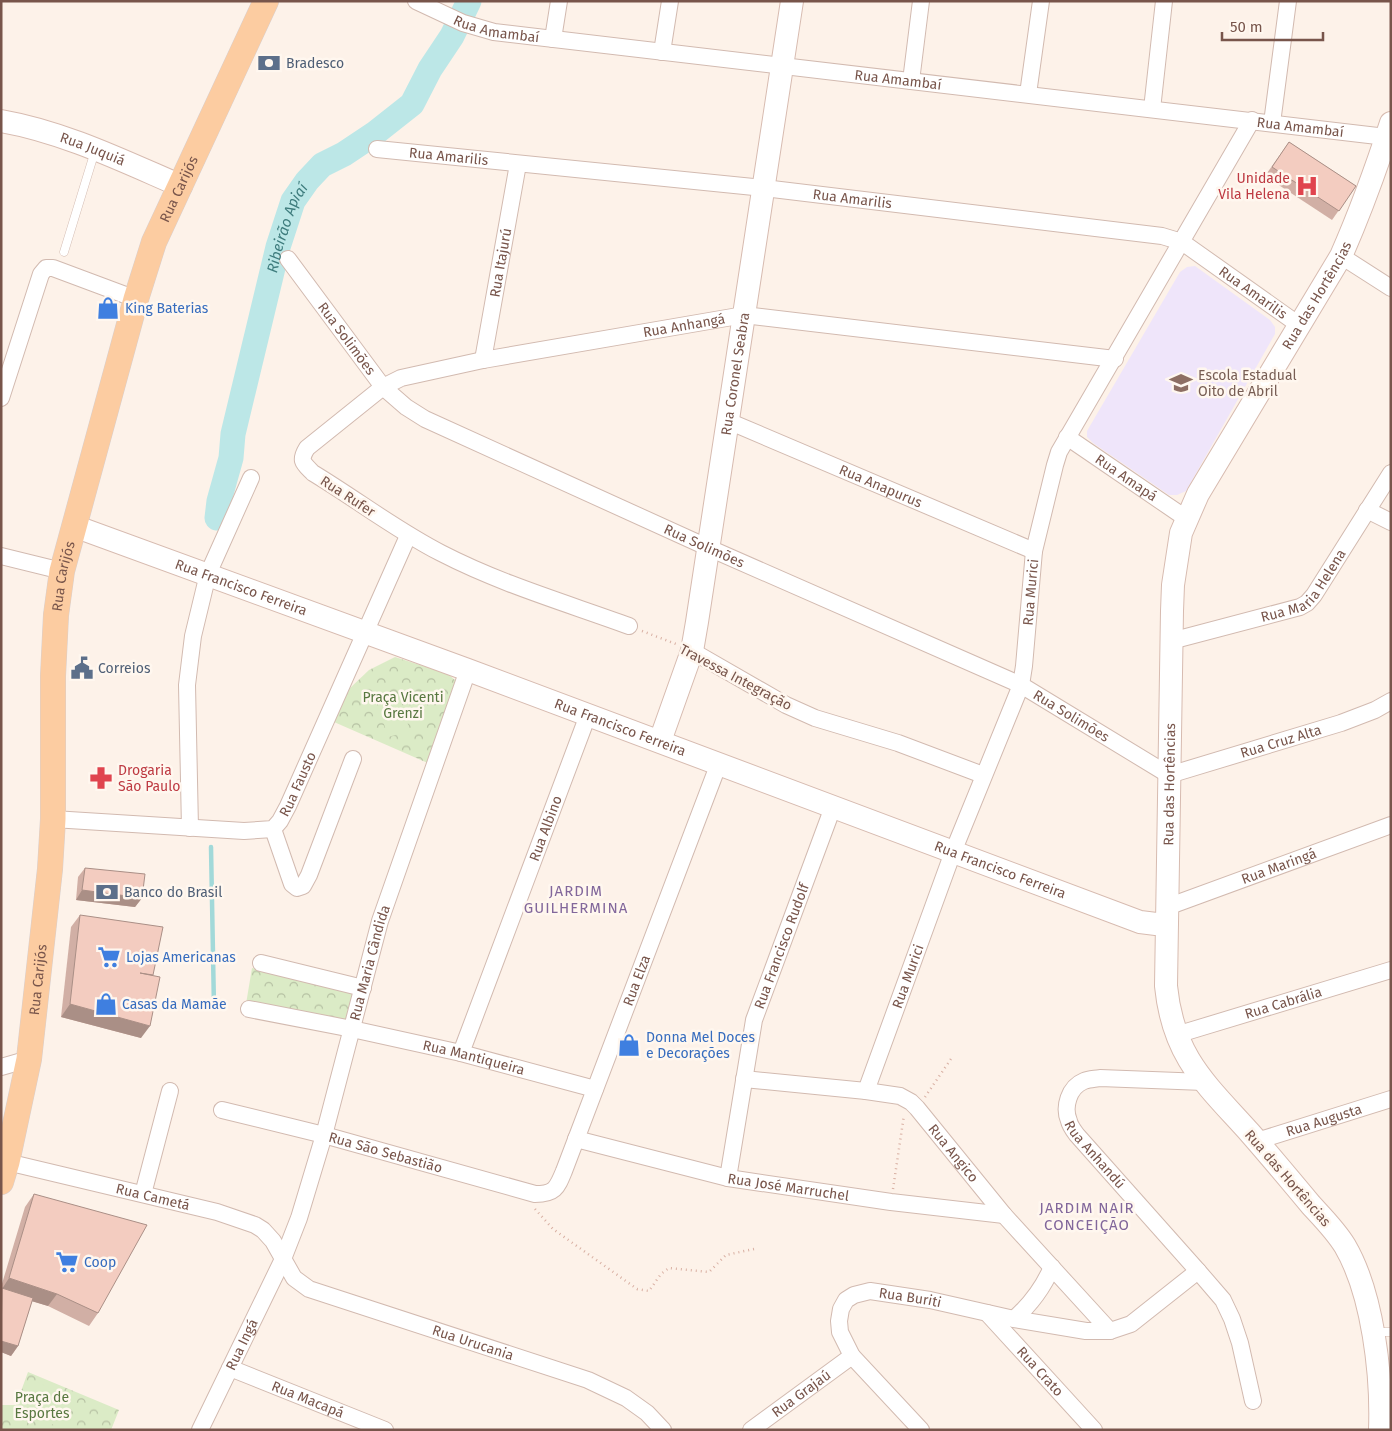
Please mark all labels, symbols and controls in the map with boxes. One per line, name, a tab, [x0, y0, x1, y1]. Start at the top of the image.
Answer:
scale bar	[1222, 10, 1323, 42]
street label: Rua Amambaí	[450, 12, 540, 46]
text: 50 m	[1230, 18, 1263, 36]
bank icon: Bradesco	[256, 50, 282, 76]
place label: Bradesco	[286, 55, 344, 72]
street label: Rua Amambaí	[854, 67, 942, 94]
street label: Rua Amambaí	[1256, 114, 1345, 141]
street label: Rua Juquiá	[58, 129, 128, 170]
street label: Rua Amarilis	[408, 144, 489, 169]
street label: Rua Carijós	[156, 153, 202, 225]
place label: Unidade Vila Helena	[1218, 170, 1290, 203]
hospital icon: Unidade Vila Helena	[1294, 173, 1320, 199]
water label: Ribeirão Apiaí	[263, 179, 312, 275]
street label: Rua Amarilis	[812, 186, 893, 212]
street label: Rua Itajurú	[486, 227, 515, 299]
street label: Rua das Hortências	[1279, 239, 1355, 353]
street label: Rua Amarilis	[1216, 263, 1291, 323]
shop icon: King Baterias	[95, 295, 121, 321]
street label: Rua Solimões	[314, 299, 379, 379]
place label: King Baterias	[125, 300, 209, 317]
street label: Rua Anhangá	[642, 310, 726, 341]
street label: Rua Coronel Seabra	[718, 311, 753, 437]
place label: Escola Estadual Oito de Abril	[1198, 367, 1297, 400]
school or university icon: Escola Estadual Oito de Abril	[1168, 370, 1194, 396]
street label: Rua Amapá	[1092, 451, 1160, 505]
street label: Rua Anapurus	[837, 461, 925, 512]
street label: Rua Rufer	[317, 472, 379, 521]
street label: Rua Solimões	[661, 521, 747, 572]
street label: Rua Carijós	[49, 539, 79, 612]
street label: Rua Maria Helena	[1259, 546, 1350, 626]
street label: Rua Francisco Ferreira	[173, 556, 309, 619]
street label: Rua Murici	[1020, 558, 1042, 626]
street label: Travessa Integração	[677, 641, 795, 714]
public building icon: Correios	[69, 655, 95, 681]
place label: Correios	[98, 660, 151, 677]
street label: Rua Solimões	[1030, 686, 1113, 746]
park label: Praça Vicenti Grenzi	[362, 689, 444, 722]
street label: Rua Francisco Ferreira	[552, 695, 688, 760]
street label: Rua Cruz Alta	[1238, 721, 1323, 762]
street label: Rua das Hortências	[1160, 723, 1179, 846]
street label: Rua Fausto	[276, 749, 320, 820]
place label: Drogaria São Paulo	[118, 762, 180, 795]
pharmacy icon: Drogaria São Paulo	[88, 765, 114, 791]
street label: Rua Albino	[526, 793, 566, 864]
street label: Rua Francisco Ferreira	[932, 838, 1068, 902]
street label: Rua Maringá	[1239, 845, 1319, 888]
bank icon: Banco do Brasil	[94, 879, 120, 905]
street label: Rua Francisco Rudolf	[751, 880, 813, 1011]
district label: JARDIM GUILHERMINA	[524, 882, 628, 917]
place label: Banco do Brasil	[124, 884, 222, 901]
street label: Rua Maria Cândida	[346, 903, 394, 1022]
street label: Rua Murici	[889, 942, 928, 1011]
street label: Rua Carijós	[26, 943, 51, 1016]
supermarket icon: Lojas Americanas	[96, 944, 122, 970]
place label: Lojas Americanas	[126, 949, 236, 966]
street label: Rua Elza	[620, 953, 654, 1008]
street label: Rua Cabrália	[1243, 983, 1324, 1023]
shop icon: Casas da Mamãe	[93, 991, 119, 1017]
place label: Casas da Mamãe	[122, 996, 227, 1013]
place label: Donna Mel Doces e Decorações	[646, 1029, 755, 1062]
shop icon: Donna Mel Doces e Decorações	[616, 1032, 642, 1058]
street label: Rua Mantiqueira	[421, 1037, 527, 1079]
street label: Rua Augusta	[1284, 1101, 1364, 1140]
street label: Rua Anhandú	[1060, 1118, 1129, 1192]
street label: Rua Angico	[925, 1121, 982, 1186]
street label: Rua das Hortências	[1241, 1127, 1335, 1230]
street label: Rua São Sebastião	[327, 1129, 444, 1177]
street label: Rua José Marruchel	[727, 1170, 850, 1205]
street label: Rua Cametá	[114, 1180, 192, 1214]
district label: JARDIM NAIR CONCEIÇÃO	[1039, 1199, 1135, 1234]
supermarket icon: Coop	[54, 1249, 80, 1275]
place label: Coop	[84, 1254, 116, 1271]
street label: Rua Buriti	[878, 1284, 943, 1311]
street label: Rua Ingá	[222, 1316, 262, 1373]
street label: Rua Urucania	[430, 1322, 516, 1364]
street label: Rua Crato	[1013, 1343, 1067, 1400]
street label: Rua Grajaú	[768, 1367, 834, 1421]
street label: Rua Macapá	[269, 1378, 346, 1422]
park label: Praça de Esportes	[15, 1389, 70, 1422]

